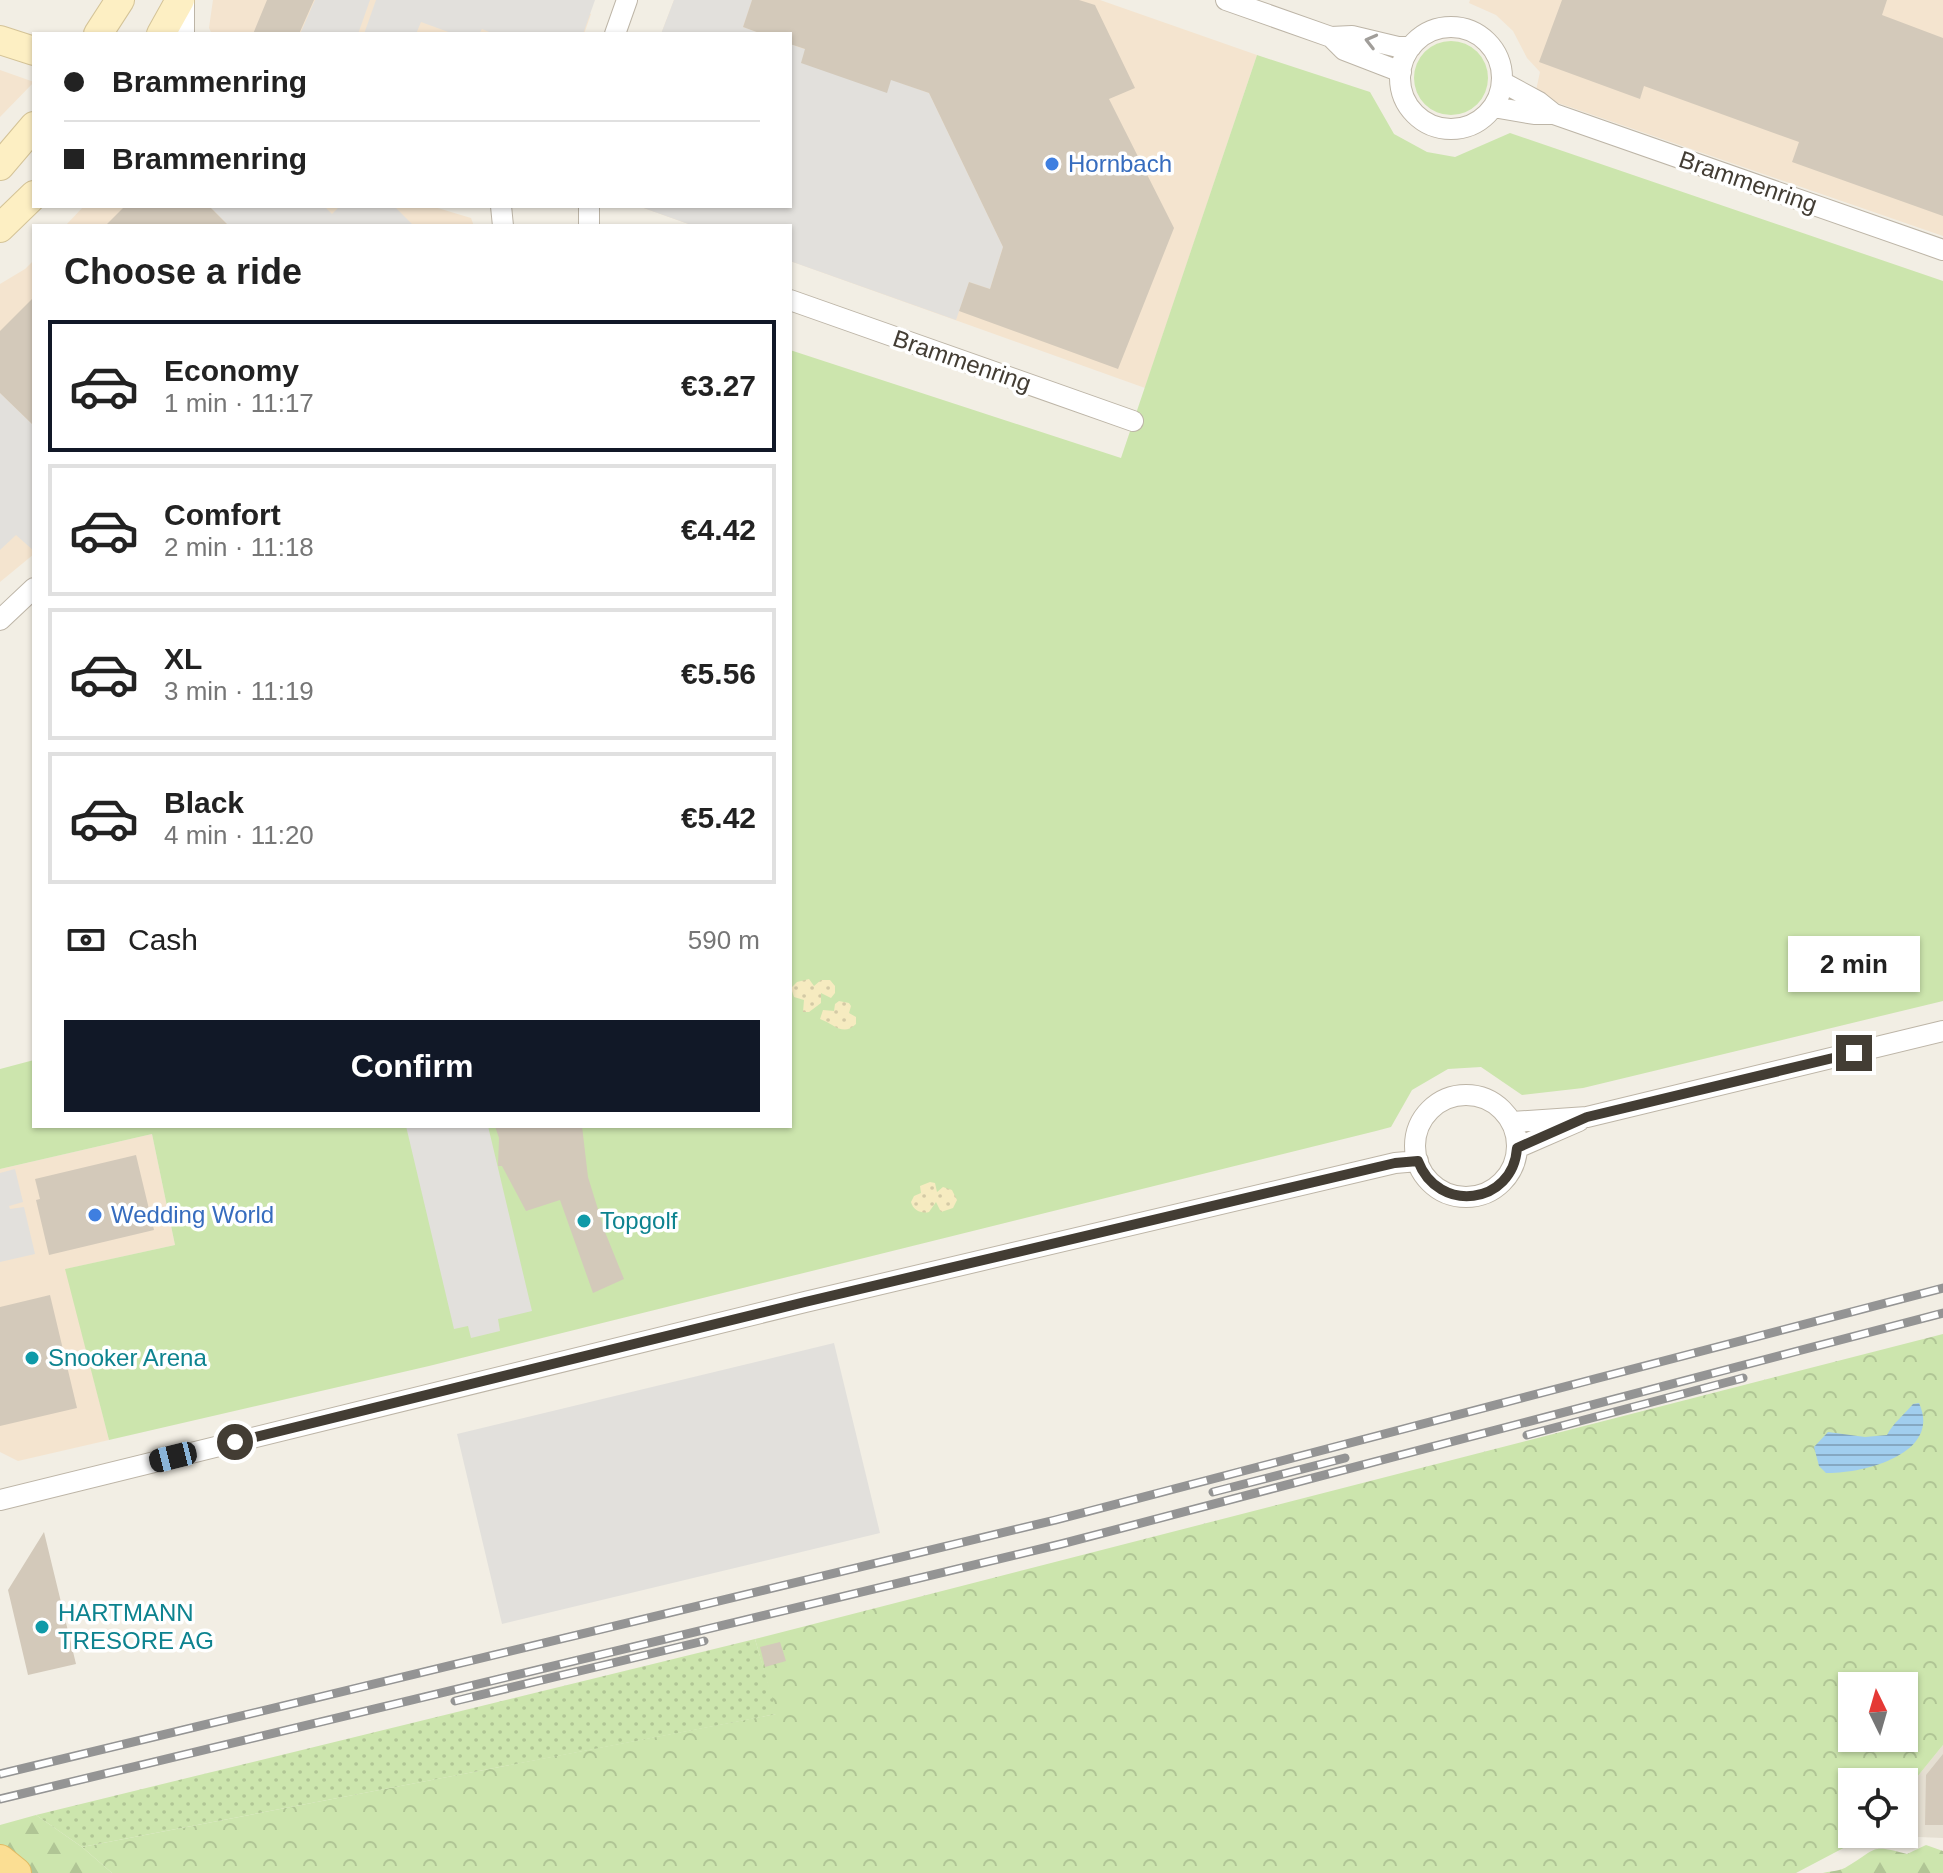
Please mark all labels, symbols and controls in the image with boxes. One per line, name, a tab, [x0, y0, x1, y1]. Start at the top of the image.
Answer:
one-way arrow	[1365, 33, 1378, 50]
text: Brammenring	[112, 65, 307, 98]
text: Brammenring	[112, 142, 307, 175]
street label: Brammenring	[1676, 145, 1821, 218]
place label: Hornbach	[1068, 150, 1172, 177]
marker: Hornbach	[1043, 155, 1061, 173]
text: Choose a ride	[64, 251, 302, 292]
street label: Brammenring	[890, 324, 1035, 397]
icon: car	[68, 350, 140, 422]
text: Economy	[164, 354, 299, 387]
text: €3.27	[681, 369, 756, 402]
text: 1 min · 11:17	[164, 388, 314, 418]
icon: car	[68, 494, 140, 566]
text: Comfort	[164, 498, 281, 531]
text: €4.42	[681, 513, 756, 546]
text: 2 min · 11:18	[164, 532, 314, 562]
icon: car	[68, 638, 140, 710]
text: XL	[164, 642, 202, 675]
text: €5.56	[681, 657, 756, 690]
text: 3 min · 11:19	[164, 676, 314, 706]
icon: car	[68, 782, 140, 854]
text: Black	[164, 786, 244, 819]
text: €5.42	[681, 801, 756, 834]
text: 4 min · 11:20	[164, 820, 314, 850]
icon: cash	[64, 918, 108, 962]
text: Cash	[128, 923, 198, 956]
text: 590 m	[688, 925, 760, 955]
callout: 2 min	[1788, 937, 1920, 993]
text: 2 min	[1820, 949, 1888, 979]
button: Confirm	[64, 1020, 760, 1112]
route end	[1836, 1035, 1872, 1071]
place label: Wedding World	[111, 1201, 274, 1228]
marker: Wedding World	[86, 1206, 104, 1224]
place label: Topgolf	[600, 1207, 678, 1234]
marker: Topgolf	[575, 1212, 593, 1230]
place label: Snooker Arena	[48, 1344, 207, 1371]
marker: Snooker Arena	[23, 1349, 41, 1367]
route start	[217, 1424, 253, 1460]
car	[147, 1440, 199, 1474]
place label: HARTMANN TRESORE AG	[58, 1599, 214, 1654]
marker: HARTMANN TRESORE AG	[33, 1618, 51, 1636]
north arrow	[1838, 1672, 1918, 1752]
map controls	[1838, 1672, 1918, 1848]
button: locate	[1838, 1768, 1918, 1848]

